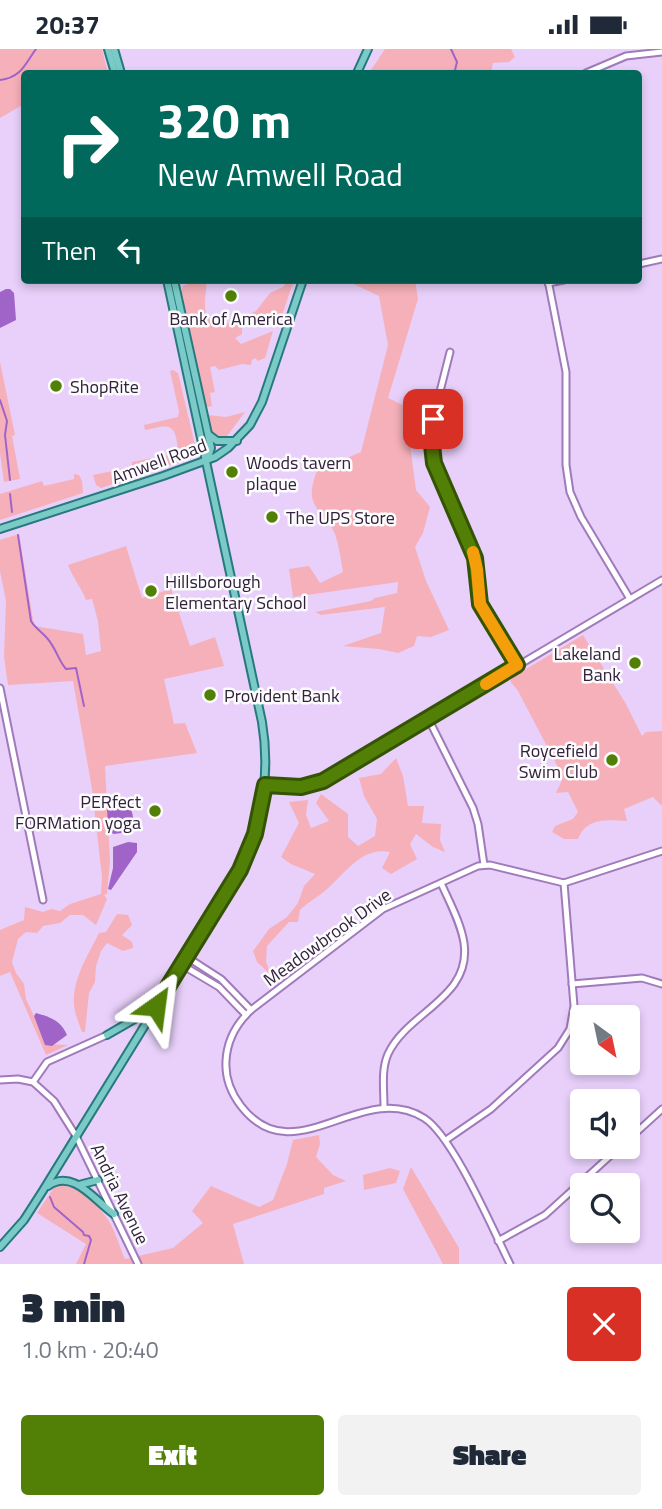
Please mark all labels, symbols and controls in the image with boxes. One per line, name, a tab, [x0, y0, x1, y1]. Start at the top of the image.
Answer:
text: 20:37	[35, 5, 100, 44]
text: 320 m	[157, 82, 291, 157]
icon: right	[42, 98, 133, 189]
text: New Amwell Road	[157, 150, 403, 198]
text: Then	[42, 231, 97, 270]
icon: left	[111, 231, 149, 269]
marker: Bank of America	[223, 288, 239, 304]
place label: Bank of America	[169, 305, 293, 332]
place label: ShopRite	[70, 373, 139, 400]
marker: ShopRite	[48, 378, 64, 394]
pin	[403, 389, 463, 449]
icon: arrive	[414, 400, 452, 438]
street label: Amwell Road	[108, 431, 210, 491]
place label: Woods tavern plaque	[246, 449, 351, 497]
marker: Woods tavern plaque	[224, 464, 240, 480]
place label: The UPS Store	[286, 504, 395, 531]
marker: The UPS Store	[264, 509, 280, 525]
place label: Hillsborough Elementary School	[165, 568, 307, 616]
marker: Hillsborough Elementary School	[143, 583, 159, 599]
place label: Lakeland Bank	[554, 640, 621, 688]
marker: Lakeland Bank	[627, 655, 643, 671]
place label: Provident Bank	[224, 682, 340, 709]
marker: Provident Bank	[202, 687, 218, 703]
place label: Roycefield Swim Club	[519, 737, 598, 785]
marker: Roycefield Swim Club	[604, 752, 620, 768]
place label: PERfect FORMation yoga	[15, 788, 142, 836]
marker: PERfect FORMation yoga	[147, 803, 163, 819]
street label: Meadowbrook Drive	[257, 881, 397, 993]
position arrow	[119, 969, 193, 1043]
north arrow	[570, 1005, 640, 1075]
map controls	[570, 1005, 640, 1243]
button: sound	[570, 1089, 640, 1159]
street label: Andria Avenue	[84, 1139, 156, 1249]
button: search	[570, 1173, 640, 1243]
text: 3 min	[21, 1274, 125, 1338]
button: close	[567, 1287, 641, 1361]
text: 1.0 km · 20:40	[21, 1332, 159, 1367]
button: Exit	[21, 1415, 324, 1495]
button: Share	[338, 1415, 641, 1495]

